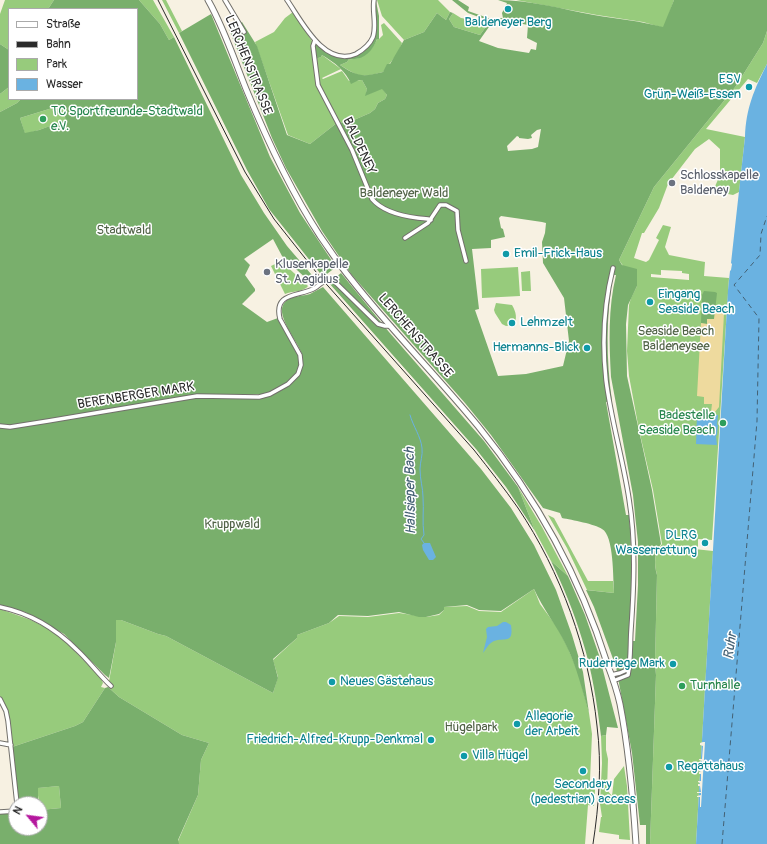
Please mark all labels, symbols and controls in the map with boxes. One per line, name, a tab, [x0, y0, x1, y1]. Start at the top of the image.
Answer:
marker: Baldeneyer Berg	[503, 4, 513, 14]
legend	[8, 8, 138, 100]
street label: LERCHENSTRASSE	[221, 13, 275, 117]
place label: Baldeneyer Berg	[464, 15, 552, 31]
text: Straße	[46, 17, 80, 32]
text: Bahn	[46, 37, 71, 52]
text: Park	[46, 57, 67, 72]
place label: ESV Grün-Weiß-Essen	[644, 72, 741, 103]
text: Wasser	[46, 77, 83, 92]
marker: ESV Grün-Weiß-Essen	[744, 82, 754, 92]
place label: TC Sportfreunde-Stadtwald e.V.	[51, 104, 203, 135]
marker: TC Sportfreunde-Stadtwald e.V.	[38, 114, 48, 124]
street label: BALDENEY	[339, 115, 379, 177]
place label: Schlosskapelle Baldeney	[680, 168, 759, 199]
marker: Schlosskapelle Baldeney	[667, 178, 677, 188]
park label: Baldeneyer Wald	[360, 186, 448, 202]
park label: Stadtwald	[97, 223, 151, 239]
place label: Emil-Frick-Haus	[514, 246, 602, 262]
marker: Emil-Frick-Haus	[501, 249, 511, 259]
place label: Klusenkapelle St. Aegidius	[275, 257, 348, 288]
marker: Klusenkapelle St. Aegidius	[262, 267, 272, 277]
place label: Eingang Seaside Beach	[658, 287, 734, 318]
street label: LERCHENSTRASSE	[374, 291, 456, 381]
marker: Eingang Seaside Beach	[645, 297, 655, 307]
place label: Lehmzelt	[520, 315, 573, 331]
marker: Lehmzelt	[507, 318, 517, 328]
park label: Seaside Beach Baldeneysee	[638, 324, 714, 355]
place label: Hermanns-Blick	[492, 340, 579, 356]
marker: Hermanns-Blick	[582, 343, 592, 353]
street label: BERENBERGER MARK	[77, 379, 195, 413]
place label: Badestelle Seaside Beach	[639, 408, 715, 439]
marker: Badestelle Seaside Beach	[718, 418, 728, 428]
water label: Hallsieper Bach	[402, 447, 420, 535]
park label: Kruppwald	[204, 517, 260, 533]
place label: DLRG Wasserrettung	[615, 528, 697, 559]
marker: DLRG Wasserrettung	[700, 538, 710, 548]
water label: Ruhr	[721, 632, 741, 660]
place label: Ruderriege Mark	[579, 656, 665, 672]
marker: Ruderriege Mark	[668, 659, 678, 669]
place label: Neues Gästehaus	[340, 674, 433, 690]
marker: Neues Gästehaus	[327, 677, 337, 687]
place label: Turnhalle	[690, 678, 740, 694]
marker: Turnhalle	[677, 681, 687, 691]
place label: Allegorie der Arbeit	[525, 709, 579, 740]
marker: Allegorie der Arbeit	[512, 719, 522, 729]
park label: Hügelpark	[444, 720, 498, 736]
place label: Friedrich-Alfred-Krupp-Denkmal	[246, 732, 423, 748]
marker: Friedrich-Alfred-Krupp-Denkmal	[426, 735, 436, 745]
place label: Villa Hügel	[472, 748, 528, 764]
marker: Villa Hügel	[459, 751, 469, 761]
place label: Regattahaus	[677, 759, 744, 775]
marker: Regattahaus	[664, 762, 674, 772]
marker: Secondary (pedestrian) access	[578, 766, 588, 776]
place label: Secondary (pedestrian) access	[530, 777, 636, 808]
north arrow	[8, 796, 48, 836]
text: N	[10, 804, 25, 817]

